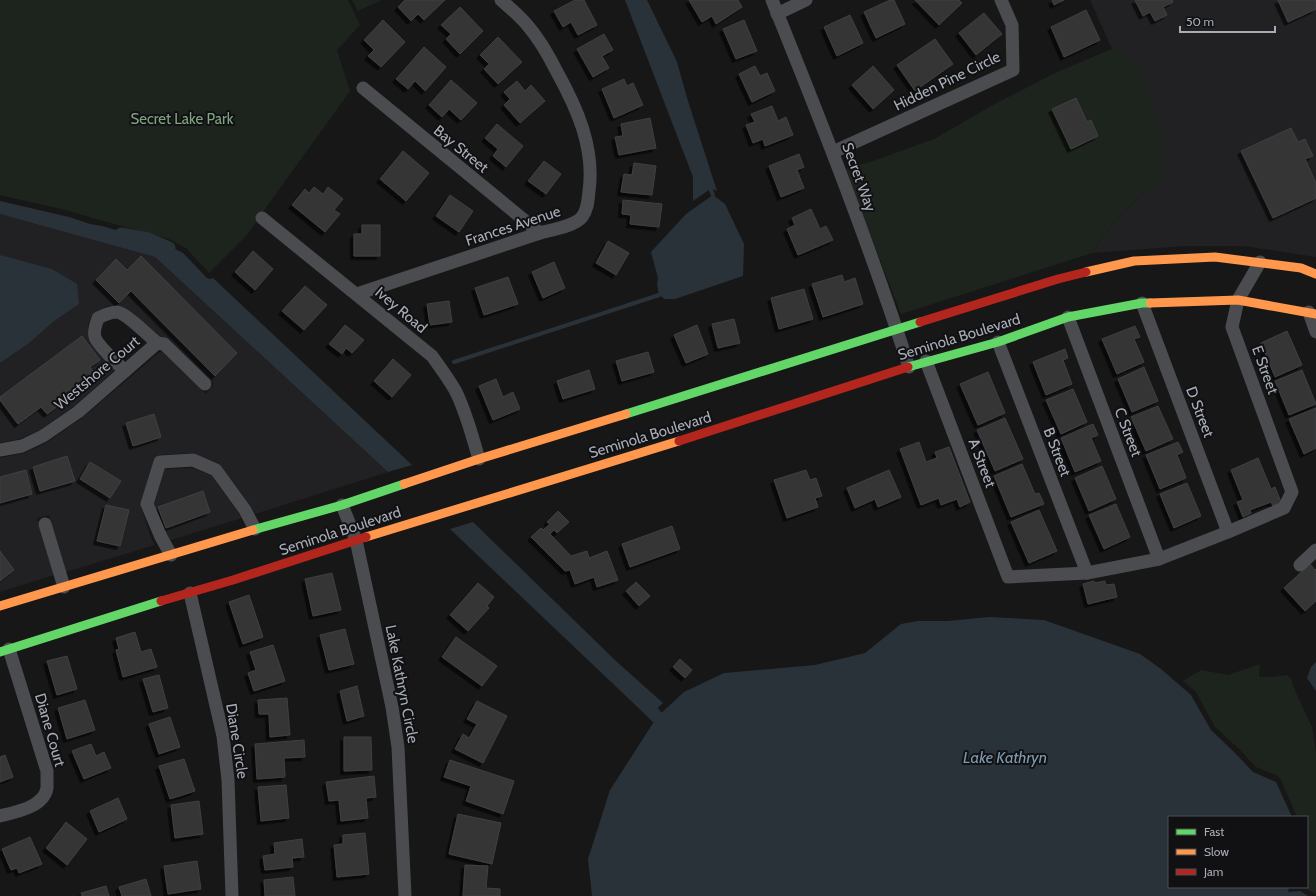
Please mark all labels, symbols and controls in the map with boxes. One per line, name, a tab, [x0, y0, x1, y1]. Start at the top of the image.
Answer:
scale bar	[1180, 8, 1275, 34]
text: 50 m	[1186, 14, 1214, 29]
street label: Hidden Pine Circle	[891, 47, 1003, 115]
park label: Secret Lake Park	[130, 110, 234, 128]
street label: Bay Street	[430, 121, 492, 177]
street label: Secret Way	[838, 140, 880, 214]
street label: Frances Avenue	[463, 202, 563, 250]
street label: Ivey Road	[371, 283, 431, 337]
street label: Seminola Boulevard	[896, 310, 1022, 364]
street label: Westshore Court	[51, 332, 143, 414]
street label: E Street	[1248, 343, 1282, 397]
street label: D Street	[1182, 384, 1218, 440]
street label: C Street	[1110, 405, 1146, 459]
street label: Seminola Boulevard	[587, 408, 713, 462]
street label: B Street	[1039, 425, 1075, 479]
street label: A Street	[964, 436, 1000, 490]
street label: Seminola Boulevard	[277, 503, 403, 559]
street label: Lake Kathryn Circle	[382, 623, 422, 745]
street label: Diane Court	[31, 691, 69, 769]
street label: Diane Circle	[222, 702, 252, 780]
water label: Lake Kathryn	[963, 748, 1047, 767]
legend	[1168, 816, 1308, 888]
text: Fast	[1204, 824, 1224, 839]
text: Slow	[1204, 844, 1229, 859]
text: Jam	[1203, 864, 1223, 879]

